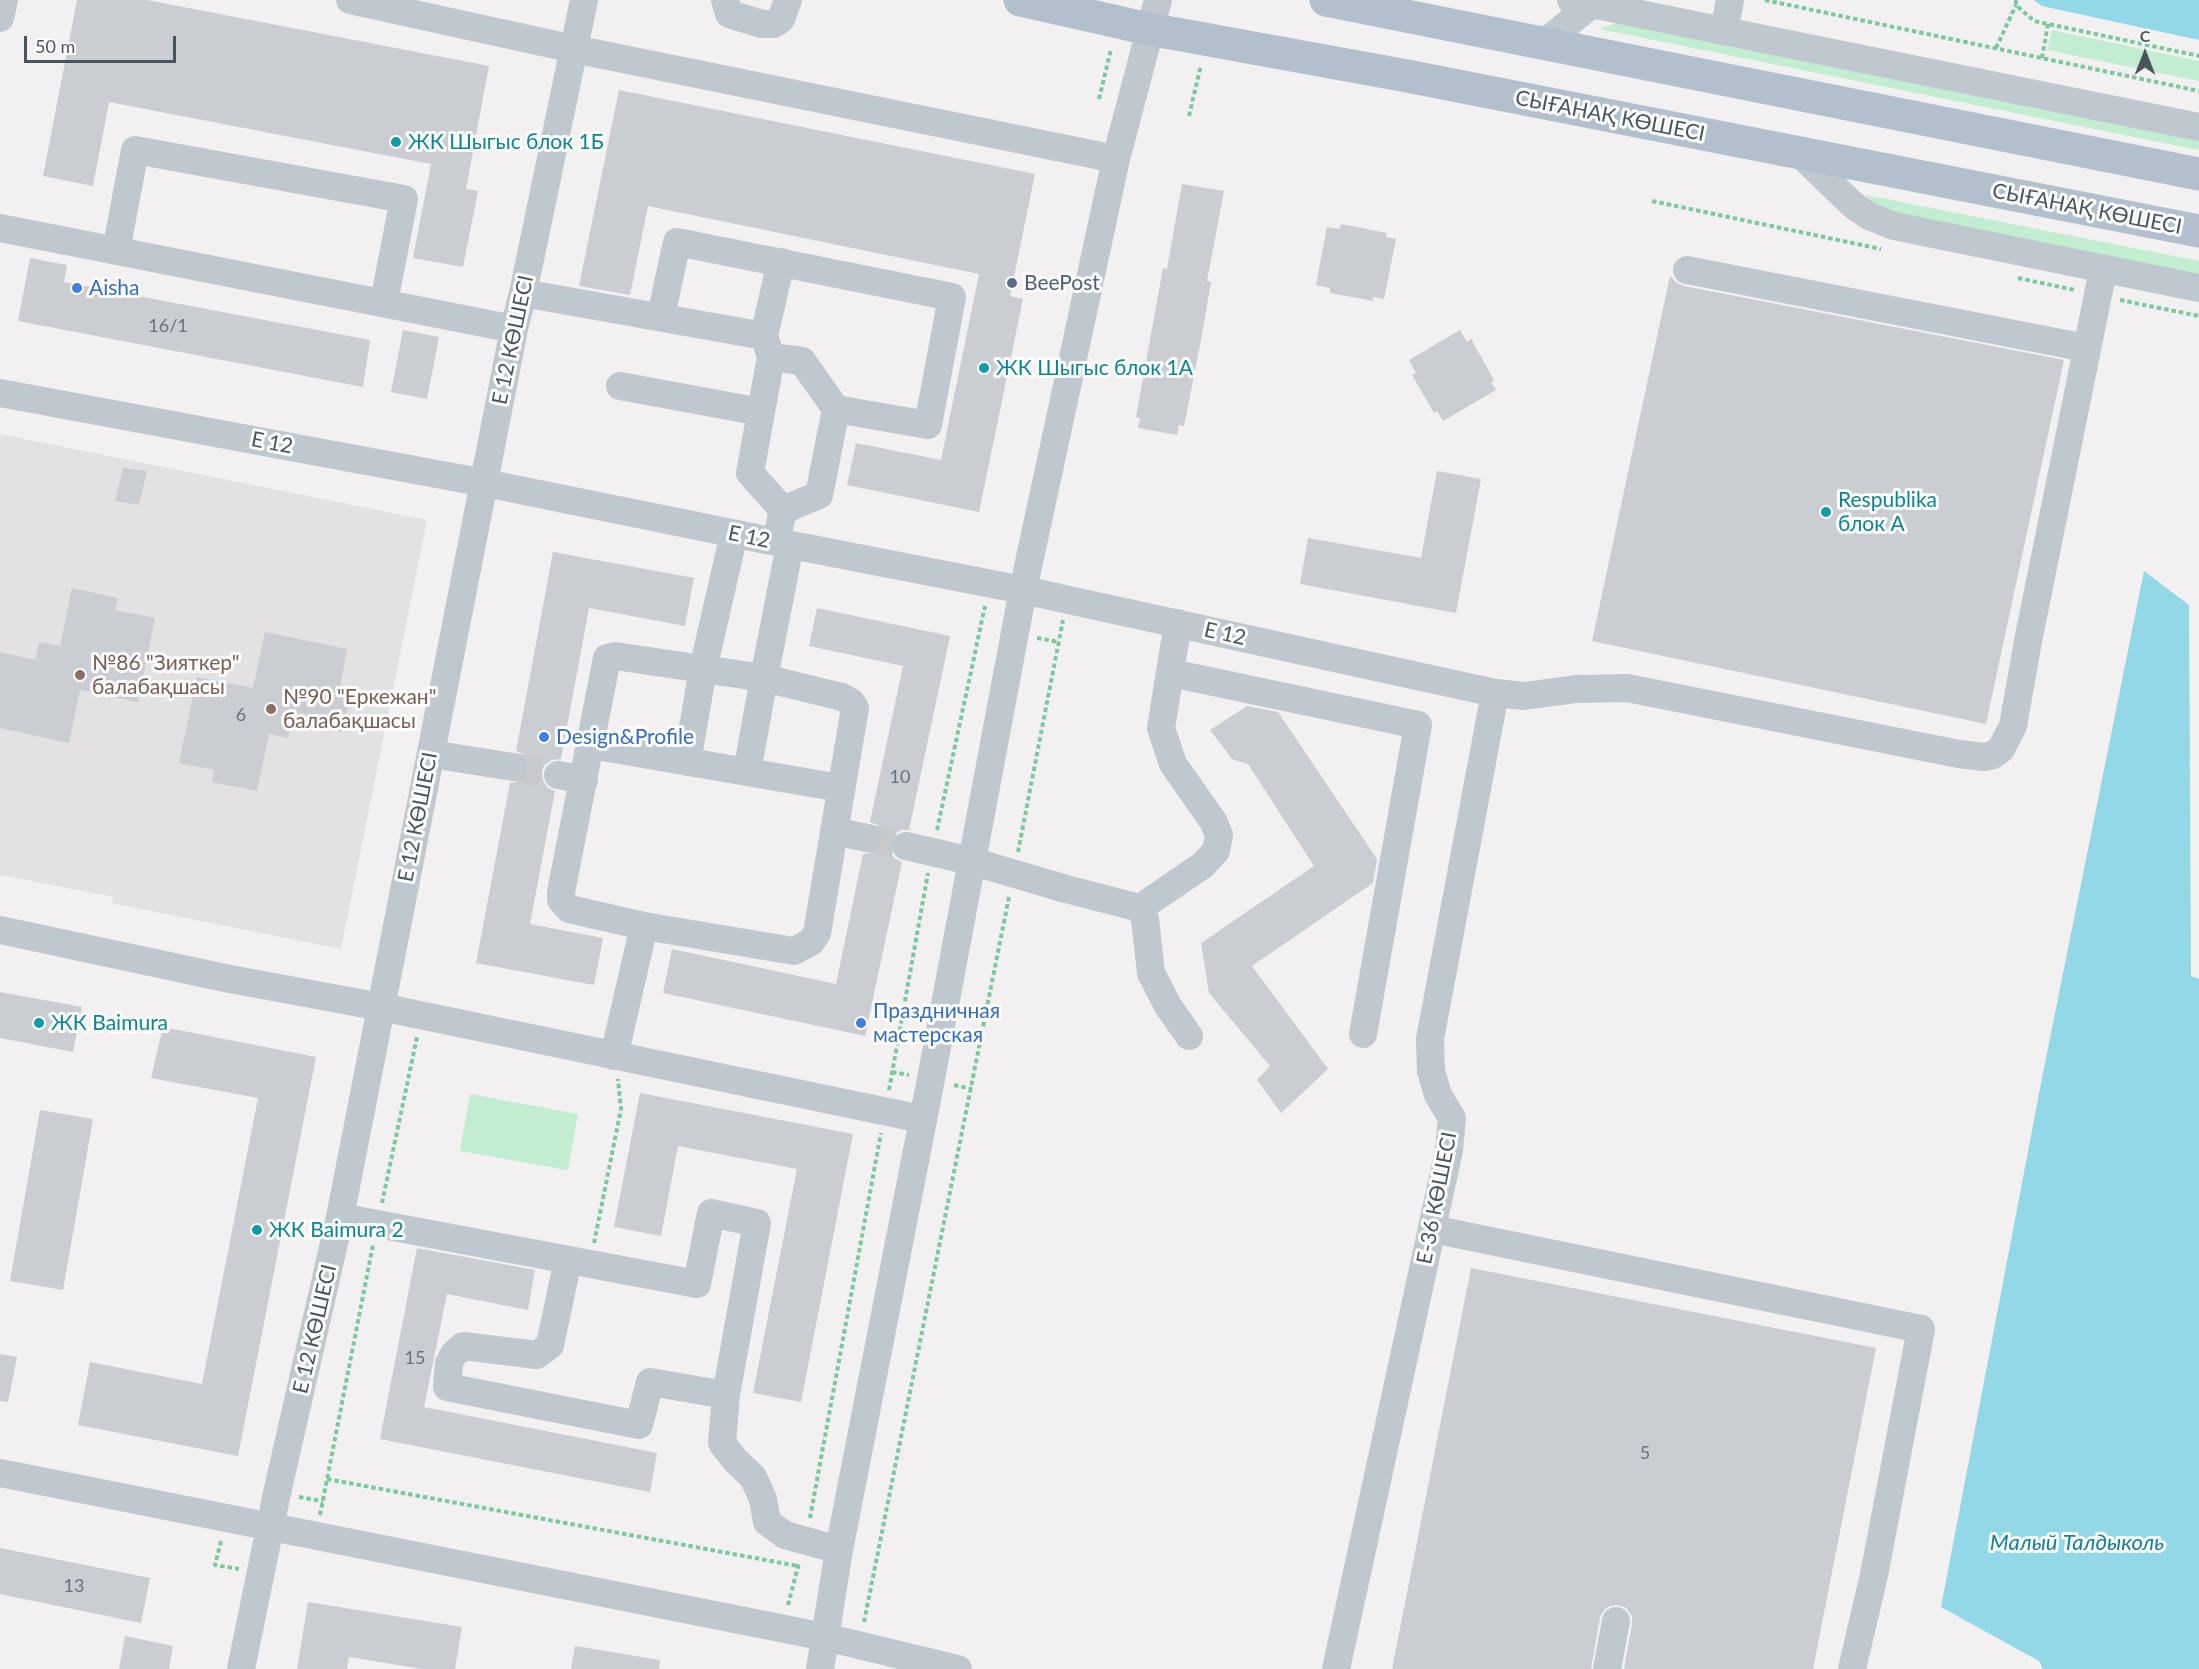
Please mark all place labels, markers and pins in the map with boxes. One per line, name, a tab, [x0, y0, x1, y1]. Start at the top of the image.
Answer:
place label: ЖК Шыгыс блок 1Б	[408, 129, 604, 155]
marker: ЖК Шыгыс блок 1Б	[389, 135, 403, 149]
place label: BeePost	[1024, 270, 1100, 296]
place label: Aisha	[89, 275, 139, 301]
marker: BeePost	[1005, 276, 1019, 290]
marker: Aisha	[70, 281, 84, 295]
place label: ЖК Шыгыс блок 1А	[996, 355, 1193, 381]
marker: ЖК Шыгыс блок 1А	[977, 361, 991, 375]
place label: Respublika блок А	[1838, 487, 1937, 537]
marker: Respublika блок А	[1819, 505, 1833, 519]
place label: №86 "Зияткер" балабақшасы	[92, 650, 239, 700]
marker: №86 "Зияткер" балабақшасы	[73, 668, 87, 682]
place label: №90 "Еркежан" балабақшасы	[283, 684, 436, 734]
marker: №90 "Еркежан" балабақшасы	[264, 702, 278, 716]
place label: Design&Profile	[556, 724, 694, 750]
marker: Design&Profile	[537, 730, 551, 744]
place label: Праздничная мастерская	[873, 998, 1000, 1048]
place label: ЖК Baimura	[51, 1010, 168, 1036]
marker: ЖК Baimura	[32, 1016, 46, 1030]
marker: Праздничная мастерская	[854, 1016, 868, 1030]
place label: ЖК Baimura 2	[269, 1217, 404, 1243]
marker: ЖК Baimura 2	[250, 1223, 264, 1237]

